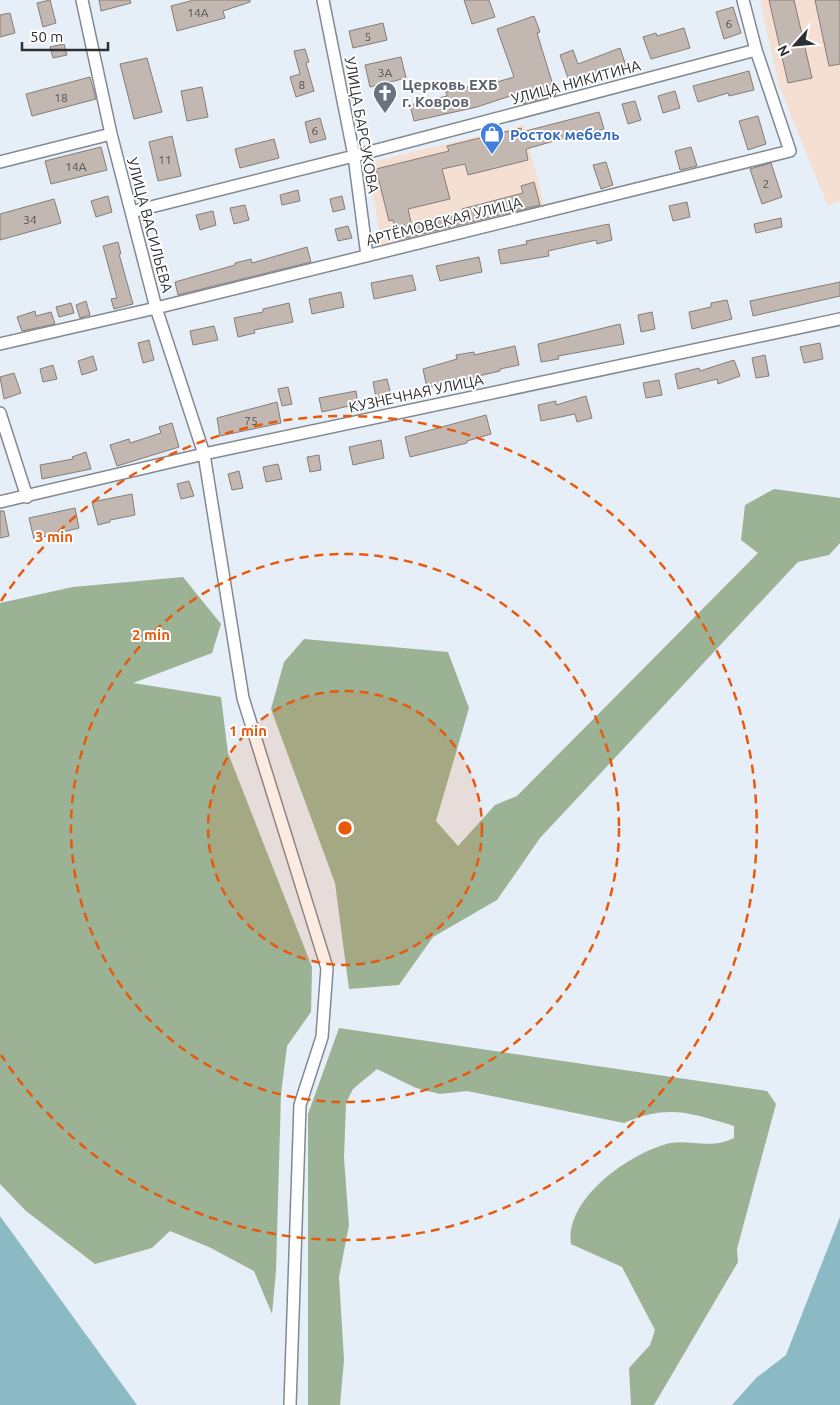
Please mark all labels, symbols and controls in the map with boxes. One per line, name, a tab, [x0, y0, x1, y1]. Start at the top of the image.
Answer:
house number: 14А	[187, 6, 209, 19]
house number: 6	[726, 17, 733, 30]
scale bar	[22, 20, 109, 52]
north arrow	[770, 20, 820, 70]
text: 50 m	[30, 28, 63, 45]
house number: 5	[365, 30, 371, 43]
text: N	[774, 43, 793, 59]
street label: УЛИЦА БАРСУКОВА	[342, 55, 382, 195]
street label: УЛИЦА НИКИТИНА	[509, 56, 643, 107]
house number: 3А	[378, 66, 392, 79]
place label: Церковь ЕХБ г. Ковров	[402, 76, 498, 110]
house number: 8	[299, 78, 306, 91]
church icon: Церковь ЕХБ г. Ковров	[372, 80, 398, 114]
house number: 18	[54, 91, 68, 104]
shop icon: Росток мебель	[479, 121, 505, 155]
house number: 6	[312, 124, 319, 137]
place label: Росток мебель	[510, 126, 620, 143]
house number: 11	[158, 153, 172, 166]
street label: УЛИЦА ВАСИЛЬЕВА	[124, 156, 176, 295]
house number: 14А	[65, 160, 87, 173]
house number: 2	[763, 177, 769, 190]
street label: АРТЁМОВСКАЯ УЛИЦА	[364, 193, 524, 249]
house number: 34	[23, 213, 37, 226]
street label: КУЗНЕЧНАЯ УЛИЦА	[347, 370, 485, 416]
house number: 75	[244, 414, 258, 427]
text: 3 min	[35, 528, 73, 545]
text: 2 min	[132, 626, 170, 643]
text: 1 min	[229, 722, 267, 739]
centre of rings	[336, 819, 354, 837]

